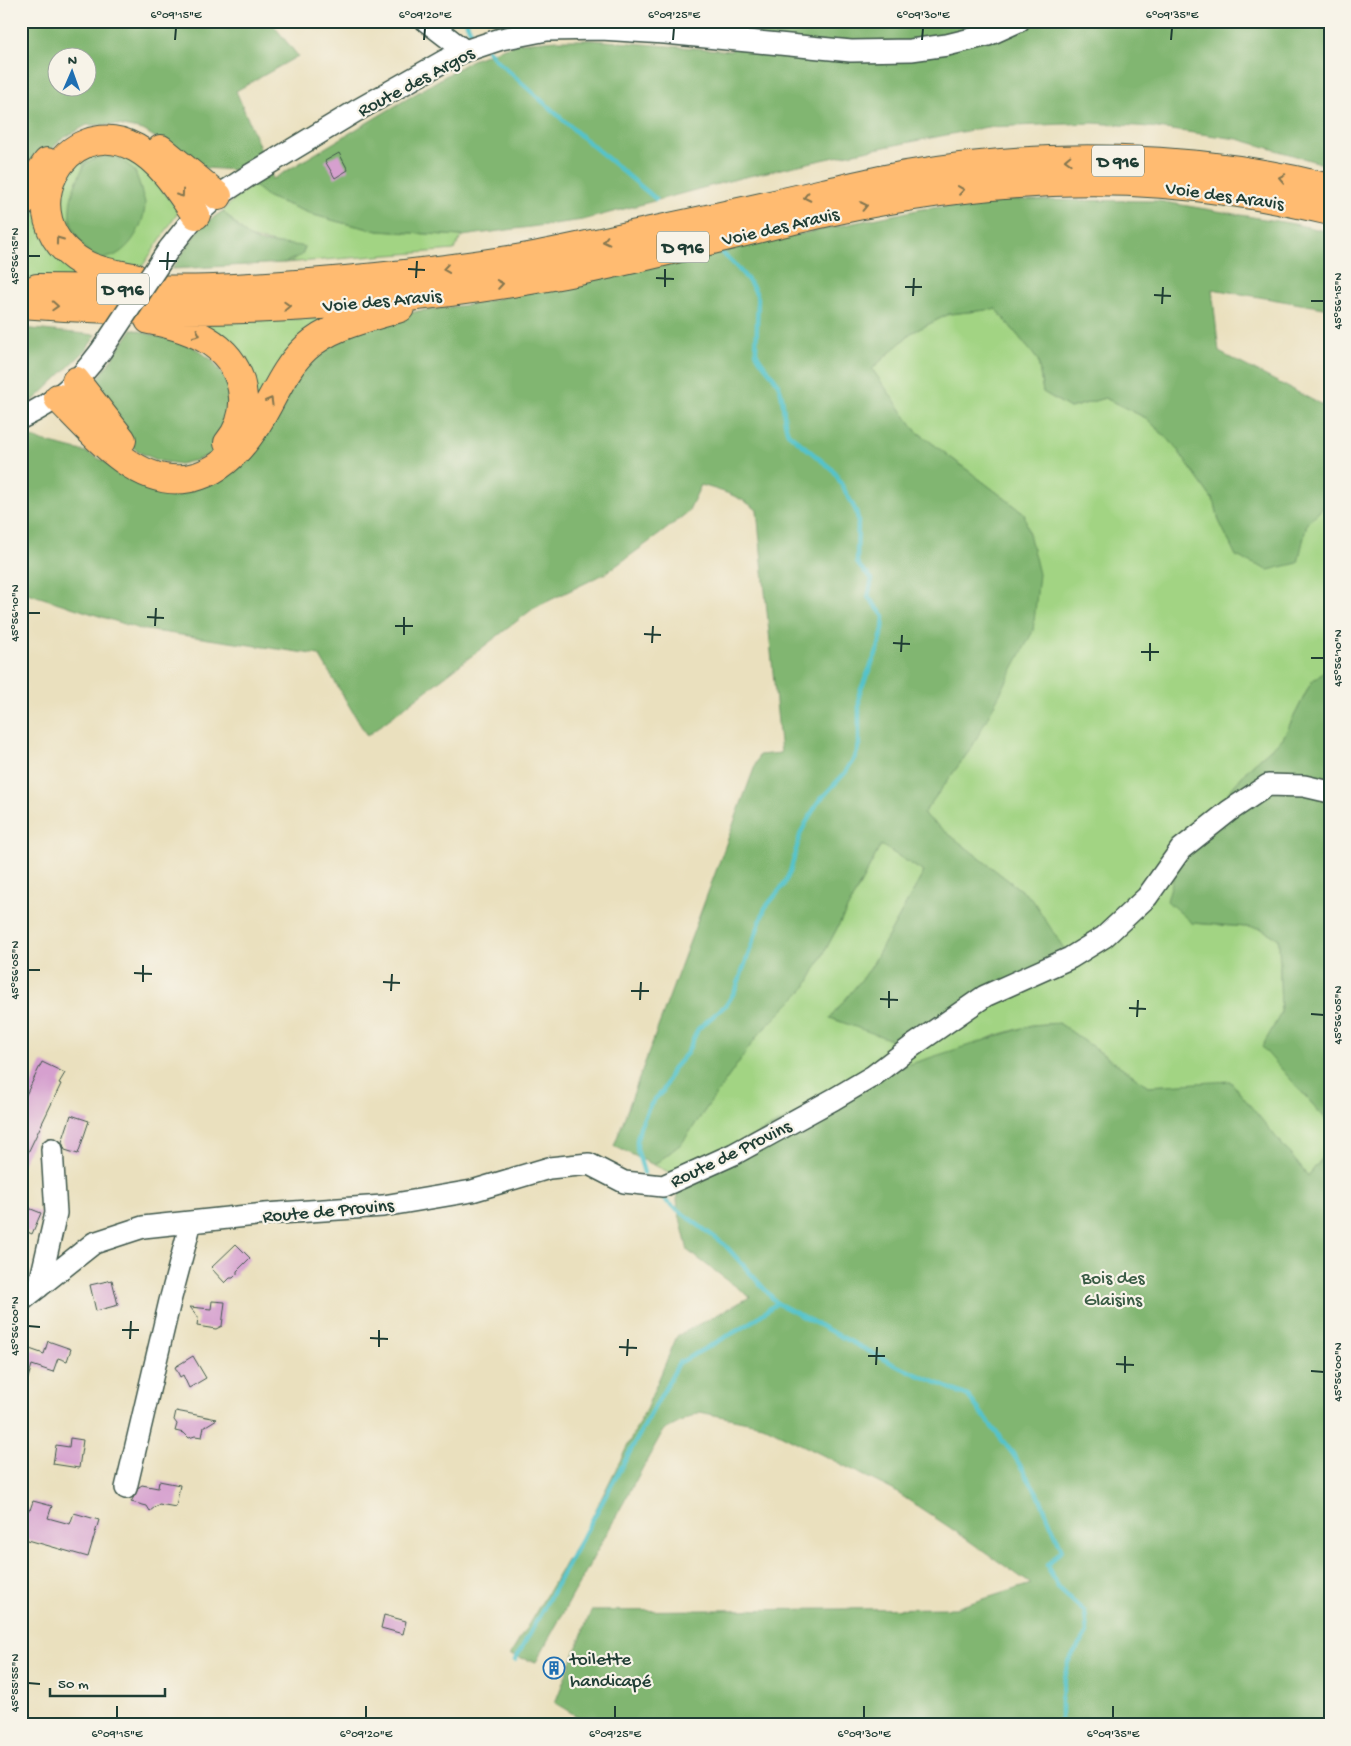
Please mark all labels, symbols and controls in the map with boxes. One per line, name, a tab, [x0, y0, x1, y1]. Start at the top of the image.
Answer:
text: 6°09'15"E	[151, 9, 202, 23]
text: 6°09'20"E	[399, 9, 452, 23]
text: 6°09'25"E	[648, 9, 701, 23]
text: 6°09'30"E	[897, 9, 950, 23]
text: 6°09'35"E	[1146, 9, 1199, 23]
street label: Route des Argos	[354, 42, 480, 123]
north arrow	[48, 48, 98, 98]
text: N	[68, 53, 77, 70]
road number: D 916	[1092, 146, 1144, 177]
one-way arrow	[1064, 155, 1072, 166]
one-way arrow	[1278, 174, 1286, 184]
street label: Voie des Aravis	[1163, 178, 1286, 217]
one-way arrow	[957, 185, 966, 195]
one-way arrow	[175, 188, 184, 197]
one-way arrow	[802, 191, 811, 202]
one-way arrow	[859, 201, 868, 211]
street label: Voie des Aravis	[719, 204, 842, 253]
text: 45°56'15"N	[9, 227, 23, 284]
road number: D 916	[657, 232, 709, 262]
one-way arrow	[601, 235, 610, 246]
one-way arrow	[56, 236, 65, 246]
one-way arrow	[441, 263, 450, 273]
text: 45°56'15"N	[1332, 272, 1346, 329]
road number: D 916	[97, 274, 149, 304]
one-way arrow	[495, 280, 504, 290]
street label: Voie des Aravis	[321, 286, 444, 319]
one-way arrow	[51, 301, 59, 312]
one-way arrow	[284, 301, 292, 312]
one-way arrow	[192, 328, 201, 339]
one-way arrow	[264, 398, 274, 407]
text: 45°56'10"N	[9, 584, 23, 642]
text: 45°56'10"N	[1332, 629, 1346, 687]
text: 45°56'05"N	[9, 940, 23, 999]
text: 45°56'05"N	[1332, 985, 1346, 1044]
street label: Route de Provins	[667, 1115, 797, 1194]
street label: Route de Provins	[262, 1195, 396, 1230]
park label: Bois des Glaisins	[1080, 1268, 1146, 1313]
text: 45°56'00"N	[9, 1296, 23, 1356]
text: 45°56'00"N	[1332, 1342, 1346, 1402]
place label: toilette handicapé	[568, 1649, 651, 1694]
text: 45°55'55"N	[9, 1654, 23, 1712]
building icon: toilette handicapé	[542, 1656, 566, 1680]
scale bar	[50, 1666, 165, 1698]
text: 50 m	[58, 1676, 89, 1694]
text: 6°09'15"E	[92, 1728, 143, 1742]
text: 6°09'20"E	[340, 1728, 393, 1742]
text: 6°09'25"E	[589, 1728, 642, 1742]
text: 6°09'30"E	[838, 1728, 891, 1742]
text: 6°09'35"E	[1087, 1728, 1140, 1742]

